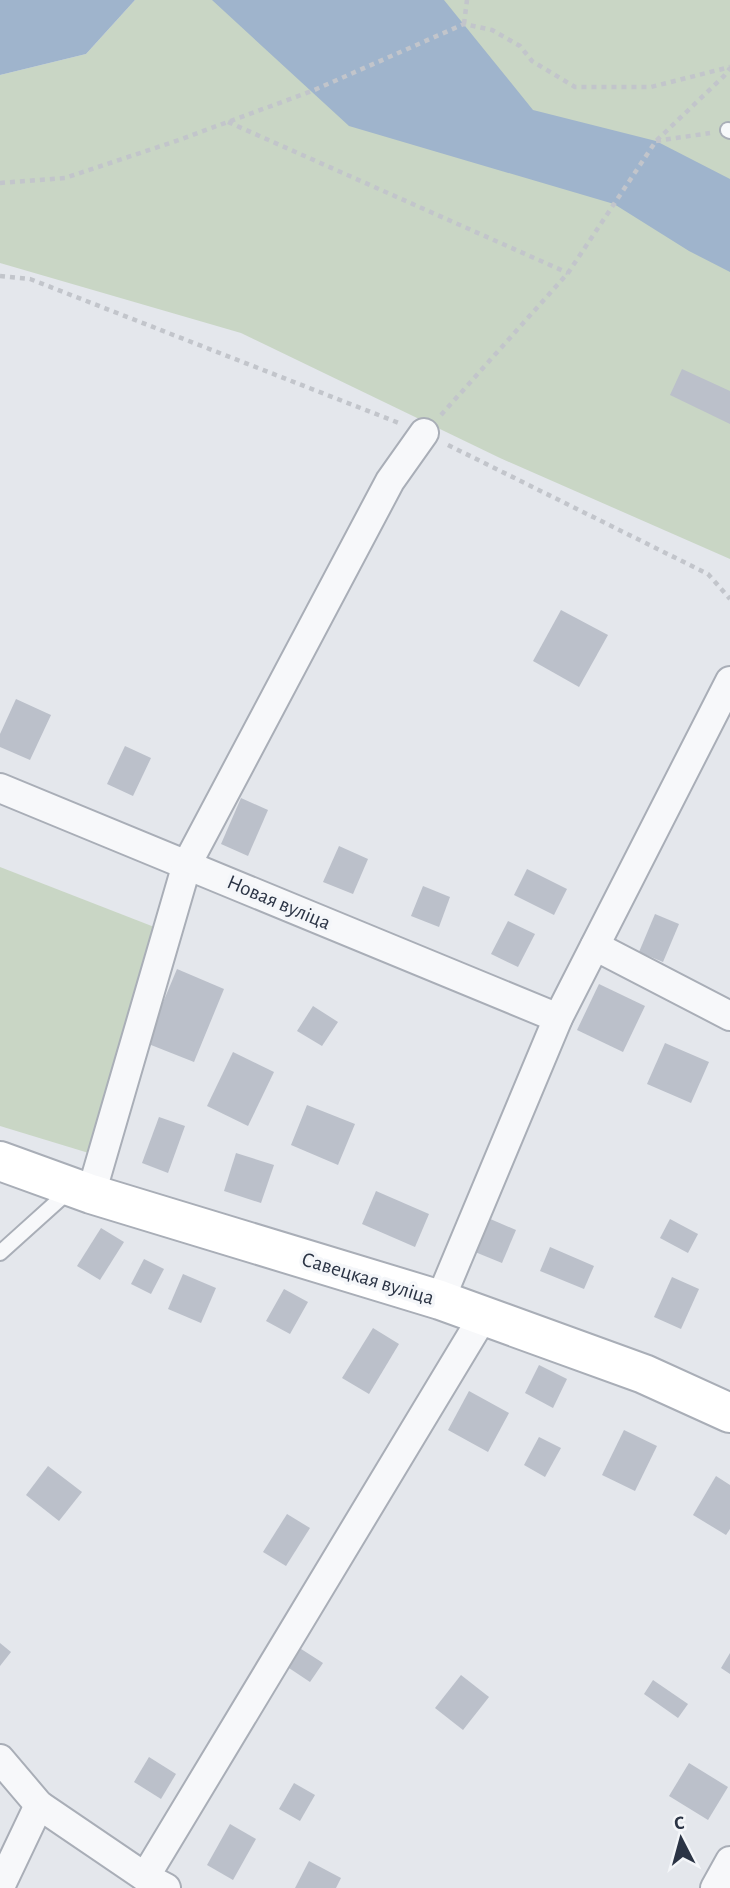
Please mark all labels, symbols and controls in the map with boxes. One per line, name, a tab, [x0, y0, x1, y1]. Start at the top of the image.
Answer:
street label: Новая вуліца	[224, 871, 334, 934]
street label: Савецкая вуліца	[299, 1248, 437, 1309]
north arrow	[646, 1804, 716, 1874]
text: С	[673, 1814, 686, 1834]

